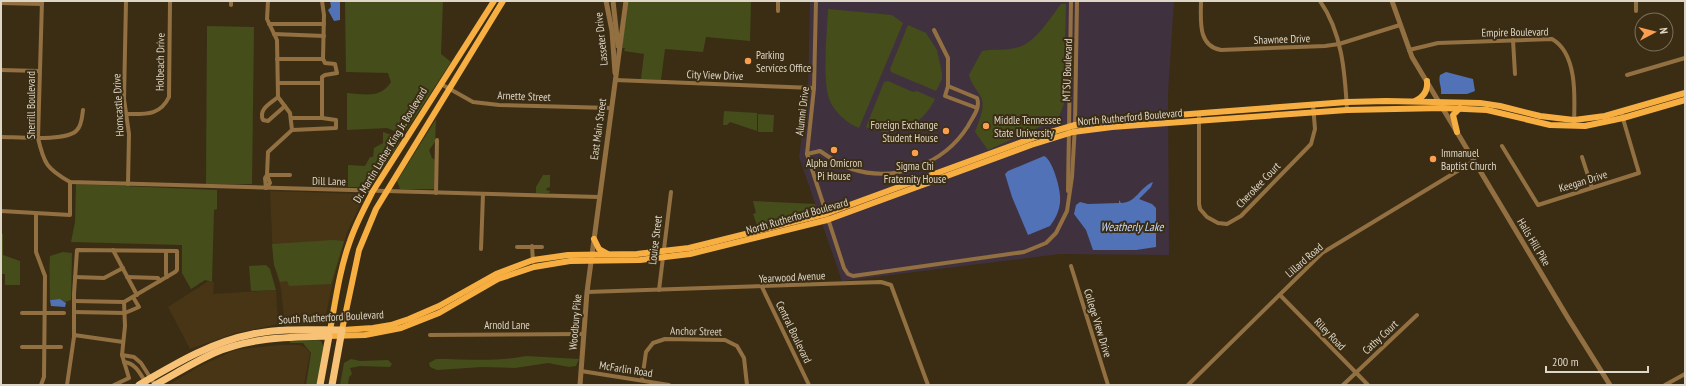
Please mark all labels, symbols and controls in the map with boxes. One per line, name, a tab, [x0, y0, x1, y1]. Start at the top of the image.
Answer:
street label: Lasseter Drive	[591, 11, 611, 66]
north arrow	[1634, 12, 1674, 52]
street label: Empire Boulevard	[1481, 24, 1549, 40]
text: N	[1657, 27, 1671, 35]
street label: Shawnee Drive	[1253, 31, 1311, 47]
street label: Holbeach Drive	[152, 32, 168, 91]
street label: MTSU Boulevard	[1059, 38, 1075, 102]
place label: Parking Services Office	[756, 48, 812, 75]
marker: Parking Services Office	[743, 56, 753, 66]
street label: City View Drive	[686, 67, 744, 83]
street label: Sherrill Boulevard	[24, 71, 38, 139]
street label: Horncastle Drive	[109, 73, 127, 137]
street label: Dr. Martin Luther King Jr. Boulevard	[350, 84, 430, 205]
street label: Alumni Drive	[792, 85, 812, 136]
street label: Arnette Street	[497, 88, 551, 104]
street label: East Main Street	[587, 97, 609, 161]
street label: North Rutherford Boulevard	[1077, 105, 1183, 129]
place label: Middle Tennessee State University	[994, 113, 1061, 140]
place label: Foreign Exchange Student House	[871, 118, 938, 145]
marker: Middle Tennessee State University	[981, 121, 991, 131]
marker: Foreign Exchange Student House	[941, 126, 951, 136]
marker: Alpha Omicron Pi House	[829, 145, 839, 155]
place label: Immanuel Baptist Church	[1441, 146, 1496, 173]
marker: Sigma Chi Fraternity House	[910, 148, 920, 158]
marker: Immanuel Baptist Church	[1428, 154, 1438, 164]
place label: Alpha Omicron Pi House	[806, 156, 862, 183]
place label: Sigma Chi Fraternity House	[884, 159, 947, 186]
street label: Cherokee Court	[1233, 159, 1283, 211]
street label: Keegan Drive	[1557, 167, 1609, 195]
street label: Dill Lane	[312, 174, 346, 188]
street label: North Rutherford Boulevard	[744, 195, 850, 237]
street label: Louise Street	[645, 215, 665, 265]
street label: Halls Hill Pike	[1514, 216, 1554, 269]
water label: Weatherly Lake	[1101, 219, 1164, 234]
street label: Lillard Road	[1282, 240, 1326, 280]
street label: Yearwood Avenue	[758, 268, 826, 286]
street label: College View Drive	[1081, 287, 1115, 359]
street label: Woodbury Pike	[566, 293, 584, 351]
street label: Central Boulevard	[773, 299, 815, 366]
street label: South Rutherford Boulevard	[278, 307, 384, 327]
street label: Riley Road	[1311, 315, 1349, 353]
street label: Cathy Court	[1359, 317, 1401, 357]
street label: Arnold Lane	[484, 318, 530, 332]
street label: Anchor Street	[670, 324, 722, 338]
scale bar	[1546, 348, 1648, 374]
text: 200 m	[1552, 354, 1579, 369]
street label: McFarlin Road	[598, 358, 654, 380]

